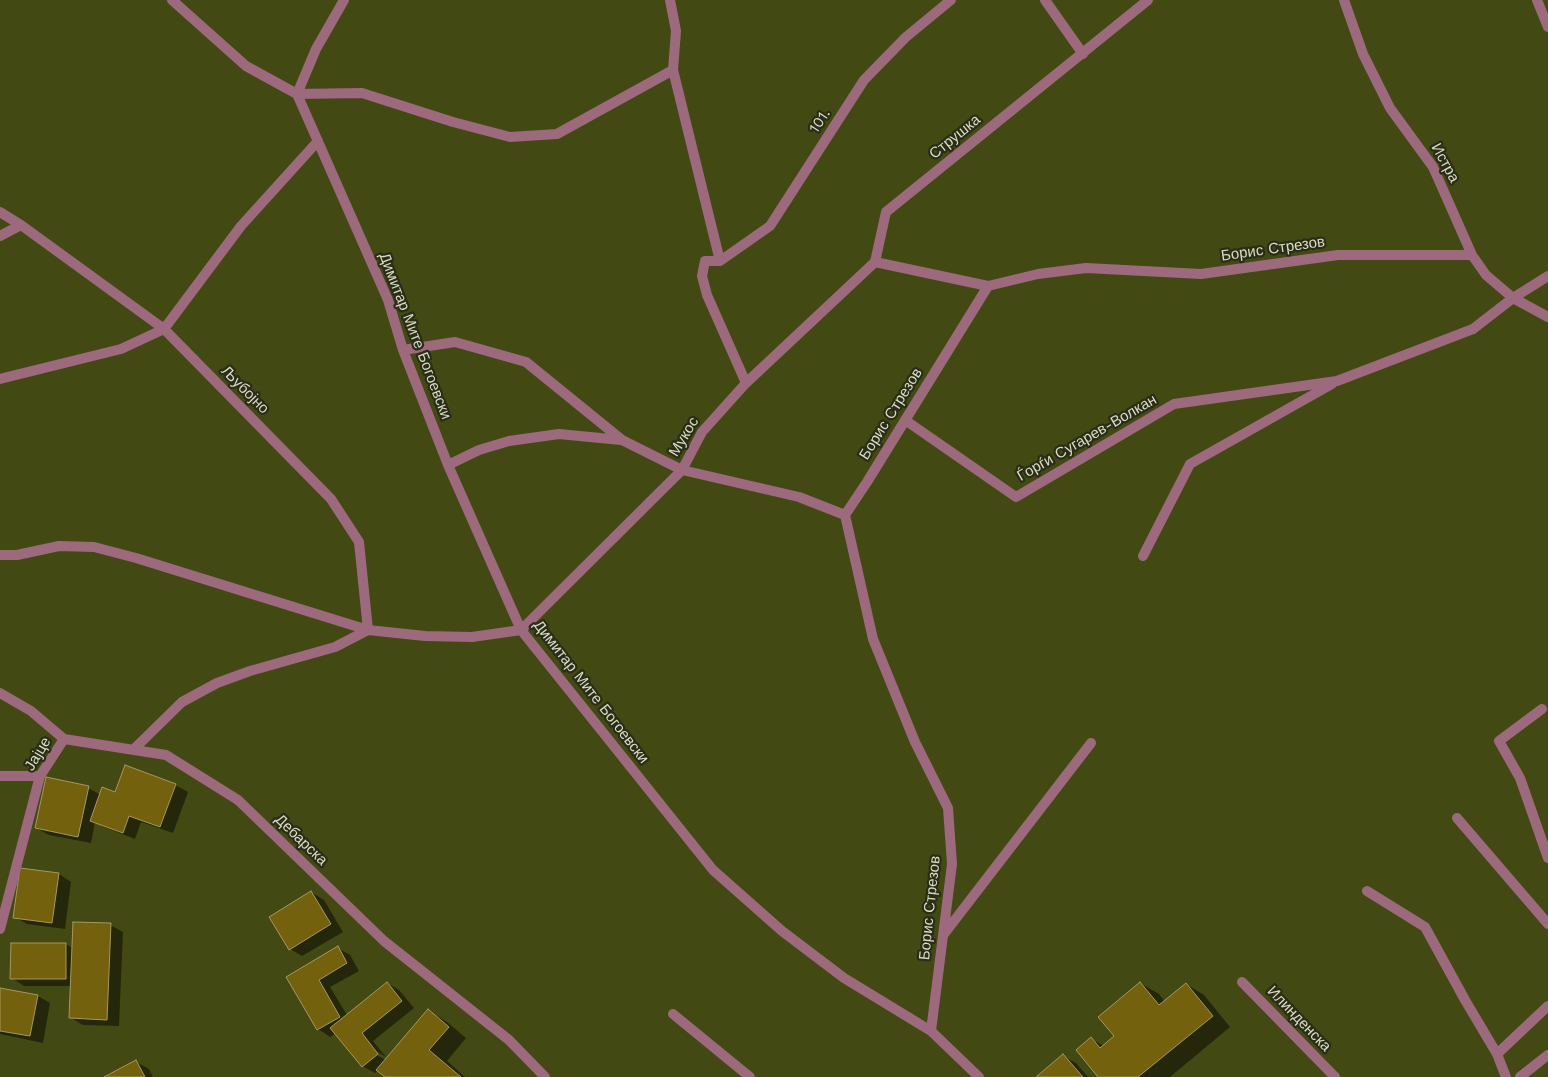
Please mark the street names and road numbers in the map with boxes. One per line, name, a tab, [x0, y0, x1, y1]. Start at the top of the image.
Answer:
street label: 101.	[806, 106, 834, 136]
street label: Струшка	[926, 111, 984, 163]
street label: Истра	[1427, 140, 1463, 186]
street label: Борис Стрезов	[1220, 233, 1326, 265]
street label: Димитар Мите Богоевски	[375, 250, 455, 422]
street label: Љубојно	[217, 362, 273, 418]
street label: Борис Стрезов	[856, 365, 926, 463]
street label: Ѓорѓи Сугарев-Волкан	[1014, 391, 1160, 485]
street label: Мукос	[665, 414, 703, 460]
street label: Димитар Мите Богоевски	[529, 617, 653, 767]
street label: Јајце	[21, 734, 55, 774]
street label: Дебарска	[271, 811, 331, 869]
street label: Борис Стрезов	[916, 855, 944, 961]
street label: Илинденска	[1263, 982, 1335, 1056]

